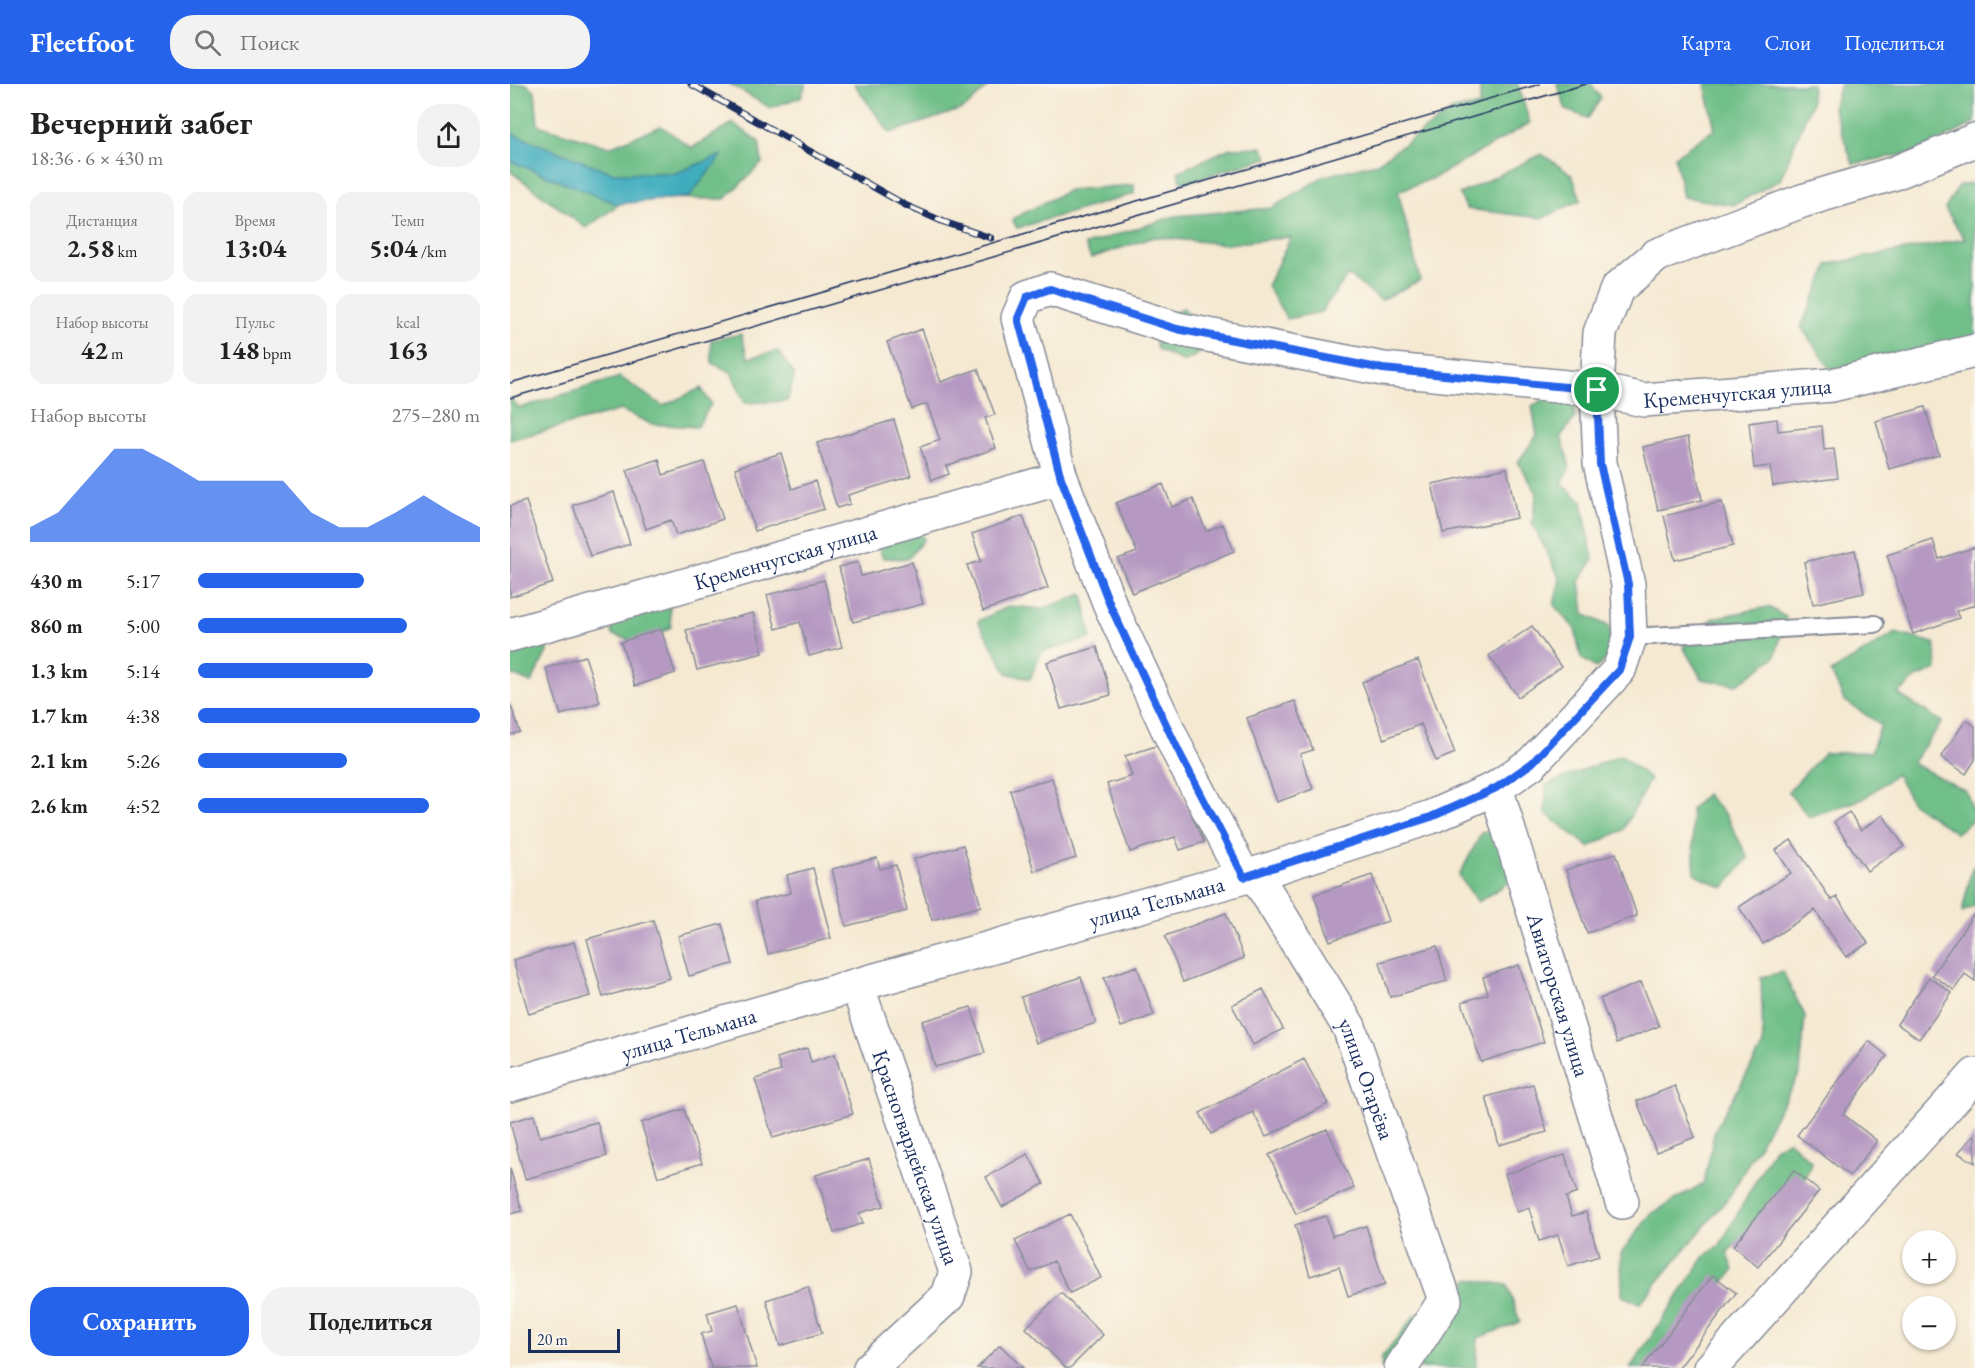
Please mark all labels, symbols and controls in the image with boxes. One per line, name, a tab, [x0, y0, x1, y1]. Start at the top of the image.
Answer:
search box	[170, 15, 590, 69]
text: Fleetfoot	[30, 24, 134, 60]
icon: search	[191, 26, 224, 59]
text: Поиск	[239, 28, 299, 57]
text: Карта	[1681, 29, 1731, 56]
text: Слои	[1764, 29, 1811, 56]
text: Поделиться	[1844, 29, 1945, 56]
text: Вечерний забег	[30, 101, 252, 144]
button: share	[417, 104, 480, 167]
text: 18:36 · 6 × 430 m	[30, 145, 163, 171]
text: Дистанция	[66, 210, 138, 231]
text: Время	[234, 210, 276, 231]
text: Темп	[391, 210, 425, 231]
text: 2.58	[67, 231, 114, 265]
text: 13:04	[224, 231, 286, 265]
text: 5:04	[369, 231, 418, 265]
text: km	[114, 241, 137, 262]
text: /km	[418, 241, 447, 262]
text: Набор высоты	[55, 312, 149, 333]
text: Пульс	[235, 312, 275, 333]
text: kcal	[396, 312, 420, 333]
text: 42	[80, 333, 108, 367]
text: 148	[218, 333, 260, 367]
text: 163	[387, 333, 429, 367]
text: m	[108, 343, 124, 364]
text: bpm	[260, 343, 292, 364]
pin	[1571, 364, 1622, 415]
street label: Кременчугская улица	[1642, 371, 1833, 415]
icon: arrive	[1580, 373, 1613, 406]
text: Набор высоты	[30, 402, 146, 428]
text: 275–280 m	[392, 402, 480, 428]
street label: Кременчугская улица	[690, 517, 880, 597]
text: 430 m	[30, 568, 83, 594]
text: 5:17	[126, 568, 160, 594]
text: 860 m	[30, 613, 83, 639]
text: 5:00	[126, 613, 160, 639]
text: 1.3 km	[30, 658, 88, 684]
text: 5:14	[126, 658, 160, 684]
text: 1.7 km	[30, 703, 88, 729]
text: 4:38	[126, 703, 160, 729]
text: 2.1 km	[30, 748, 88, 774]
text: 5:26	[126, 748, 160, 774]
text: 2.6 km	[30, 793, 88, 819]
text: 4:52	[126, 793, 160, 819]
street label: улица Тельмана	[1086, 869, 1228, 935]
street label: Авиаторская улица	[1520, 909, 1597, 1080]
street label: улица Тельмана	[618, 1001, 760, 1067]
street label: улица Огарёва	[1331, 1012, 1401, 1144]
street label: Красногвардейская улица	[865, 1046, 966, 1269]
map controls	[1902, 1230, 1956, 1350]
button: +	[1902, 1230, 1956, 1284]
button: Сохранить	[30, 1287, 249, 1356]
button: Поделиться	[261, 1287, 480, 1356]
button: −	[1902, 1296, 1956, 1350]
scale bar	[528, 1326, 620, 1354]
text: 20 m	[537, 1329, 568, 1350]

